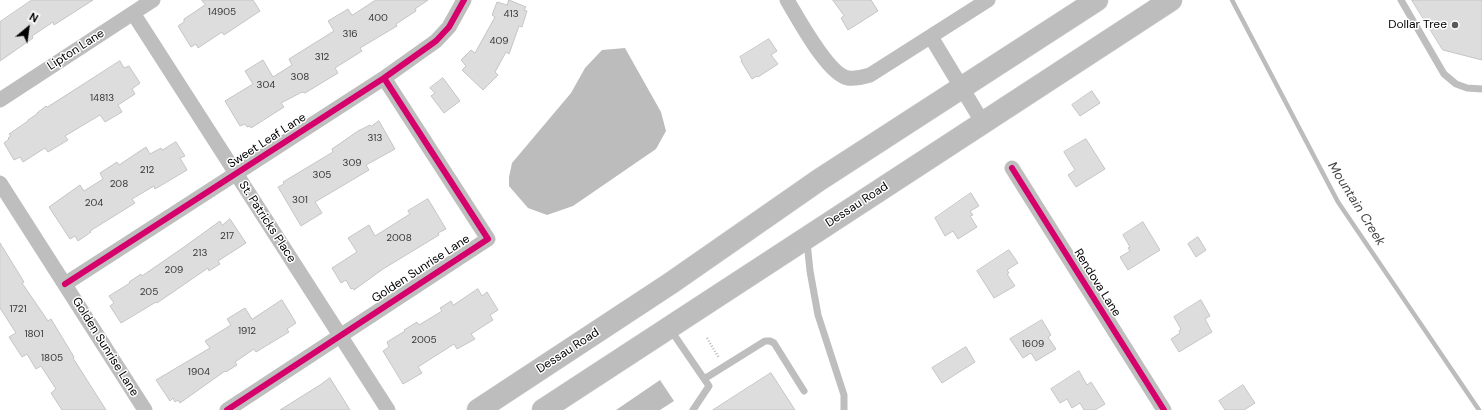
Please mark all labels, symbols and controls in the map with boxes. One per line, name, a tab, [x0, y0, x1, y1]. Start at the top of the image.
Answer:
house number: 14905	[208, 6, 236, 18]
north arrow	[8, 8, 48, 48]
house number: 413	[503, 8, 519, 20]
text: N	[27, 9, 41, 26]
house number: 400	[368, 12, 388, 24]
place label: Dollar Tree	[1388, 18, 1447, 32]
marker: Dollar Tree	[1450, 20, 1460, 30]
street label: Lipton Lane	[45, 26, 107, 74]
house number: 316	[342, 28, 358, 40]
house number: 409	[489, 35, 509, 47]
house number: 312	[315, 51, 329, 63]
house number: 308	[291, 71, 309, 83]
house number: 304	[257, 79, 275, 91]
house number: 14813	[90, 92, 114, 104]
street label: Sweet Leaf Lane	[225, 110, 309, 172]
house number: 313	[368, 132, 382, 144]
house number: 309	[342, 157, 362, 169]
water label: Mountain Creek	[1324, 159, 1388, 249]
house number: 212	[140, 164, 154, 176]
house number: 305	[313, 169, 331, 181]
house number: 208	[110, 178, 128, 190]
street label: St. Patricks Place	[235, 179, 299, 265]
street label: Dessau Road	[823, 179, 891, 231]
house number: 301	[292, 194, 308, 206]
house number: 204	[85, 197, 103, 209]
house number: 217	[220, 230, 234, 242]
street label: Golden Sunrise Lane	[369, 232, 473, 306]
house number: 2008	[386, 232, 412, 244]
street label: Rendova Lane	[1070, 246, 1124, 320]
house number: 213	[193, 247, 207, 259]
house number: 209	[165, 264, 183, 276]
house number: 205	[140, 286, 158, 298]
street label: Golden Sunrise Lane	[69, 295, 141, 399]
house number: 1721	[9, 303, 27, 315]
house number: 1912	[238, 325, 256, 337]
street label: Dessau Road	[534, 325, 602, 377]
house number: 1801	[24, 328, 44, 340]
house number: 2005	[411, 334, 437, 346]
house number: 1609	[1022, 338, 1044, 350]
house number: 1805	[41, 352, 63, 364]
house number: 1904	[188, 366, 210, 378]

